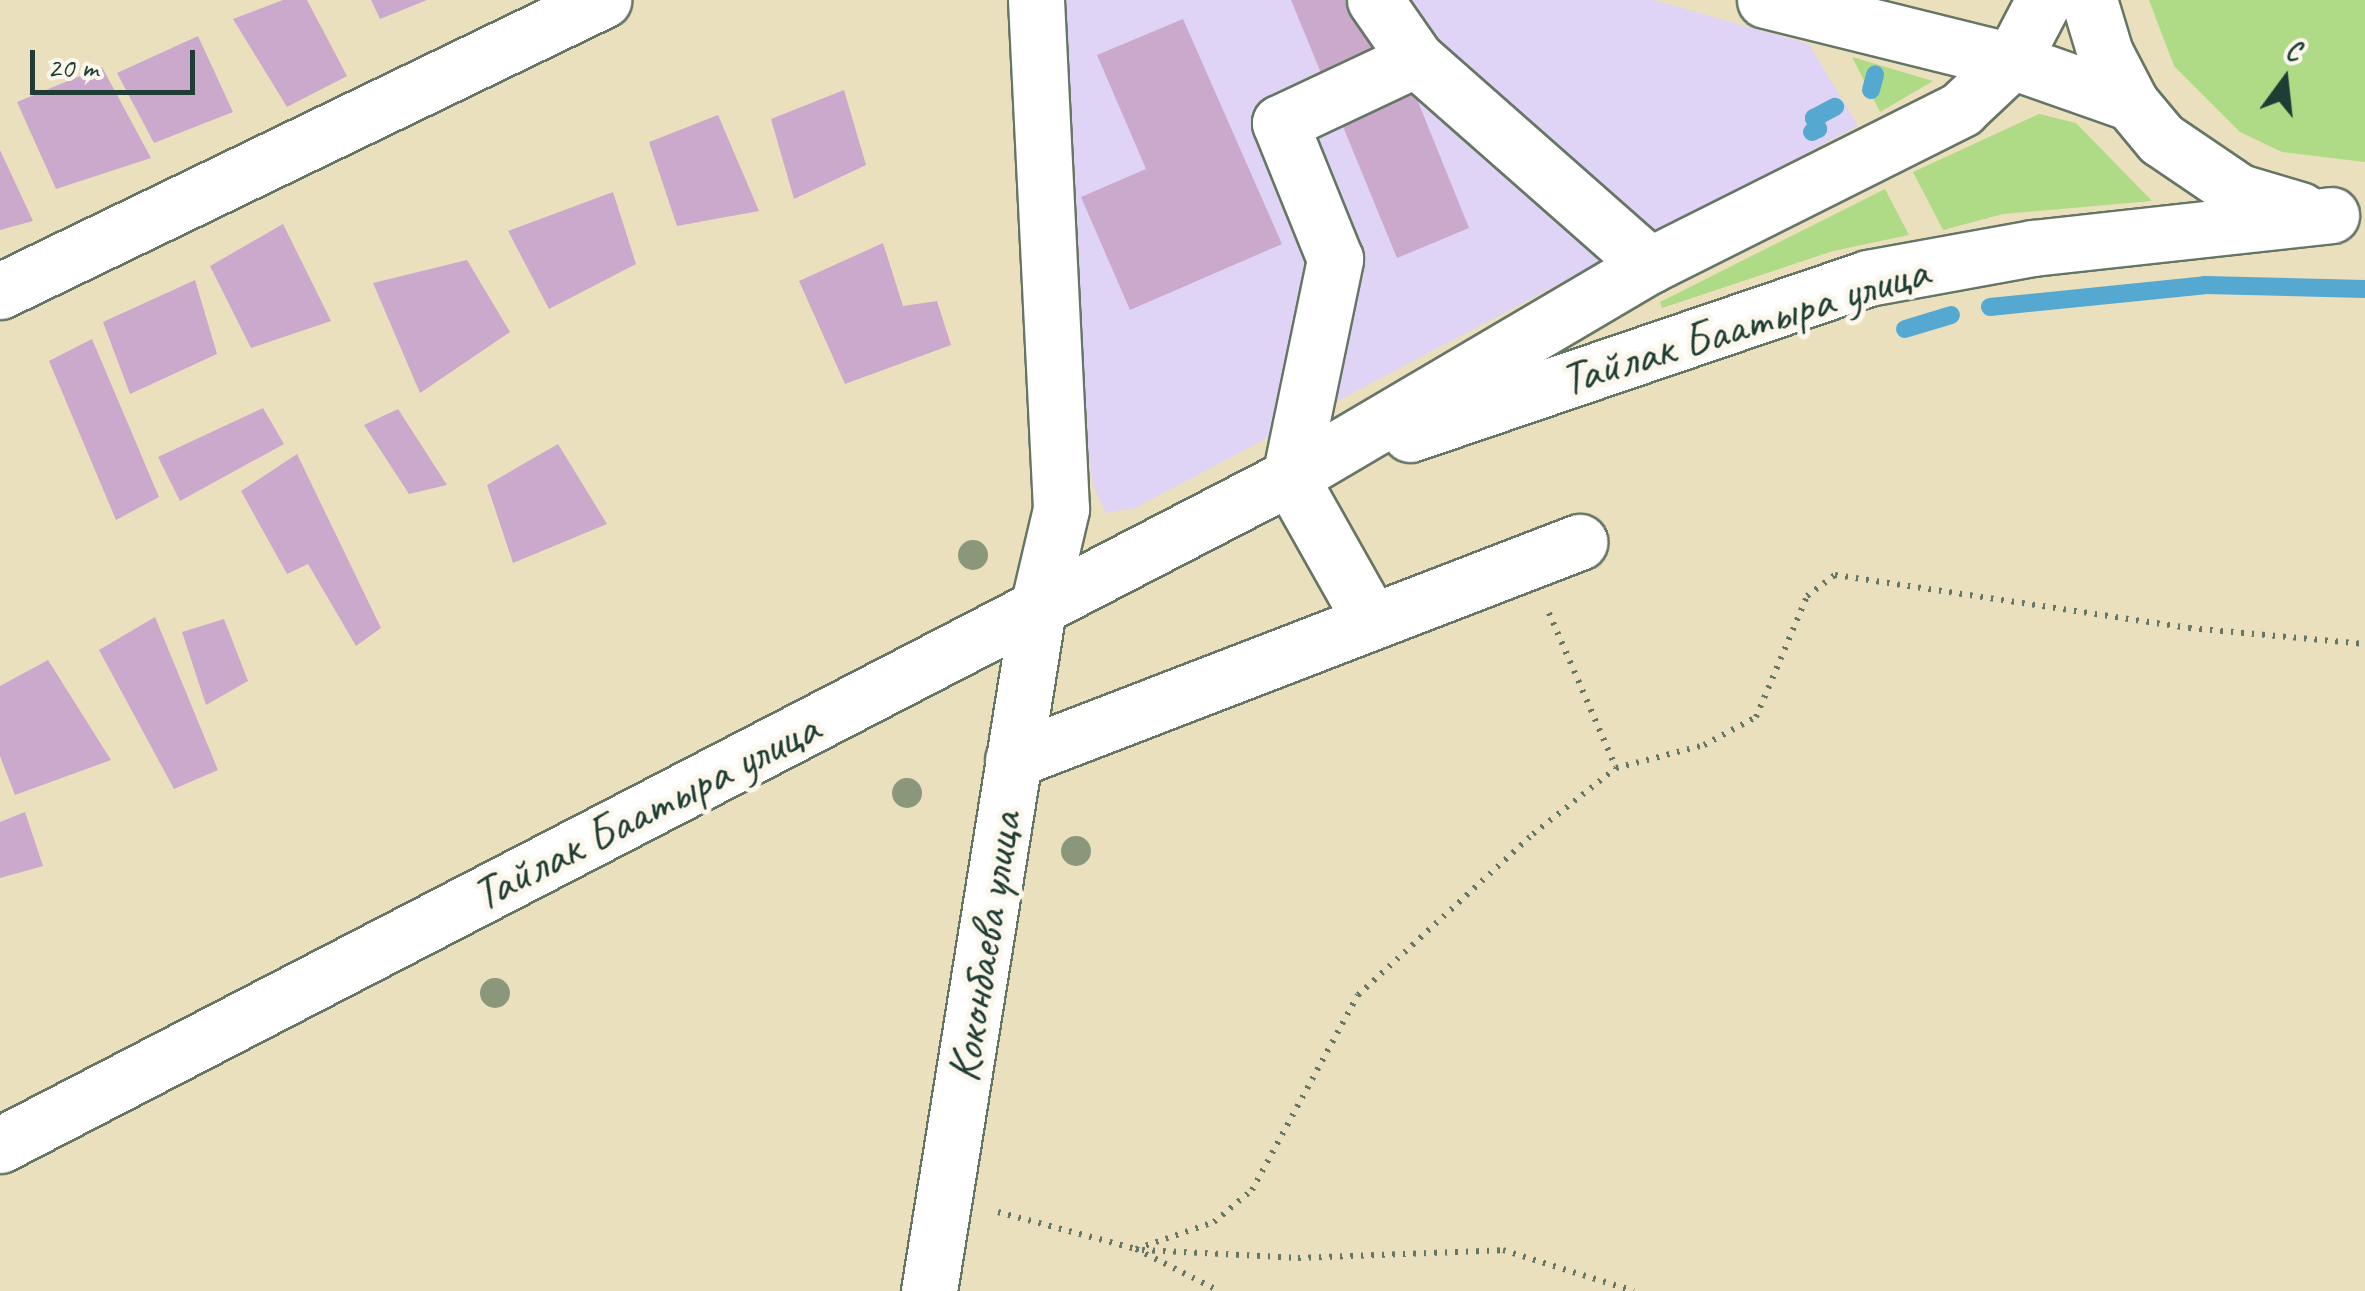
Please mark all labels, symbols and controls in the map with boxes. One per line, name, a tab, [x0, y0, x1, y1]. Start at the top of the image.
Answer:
scale bar	[35, 30, 200, 92]
north arrow	[2235, 30, 2335, 130]
text: С	[2282, 32, 2304, 69]
text: 20 m	[47, 48, 98, 86]
street label: Тайлак Баатыра улица	[1552, 241, 1936, 409]
street label: Тайлак Баатыра улица	[461, 698, 829, 924]
street label: Коконбаева улица	[934, 805, 1034, 1089]

